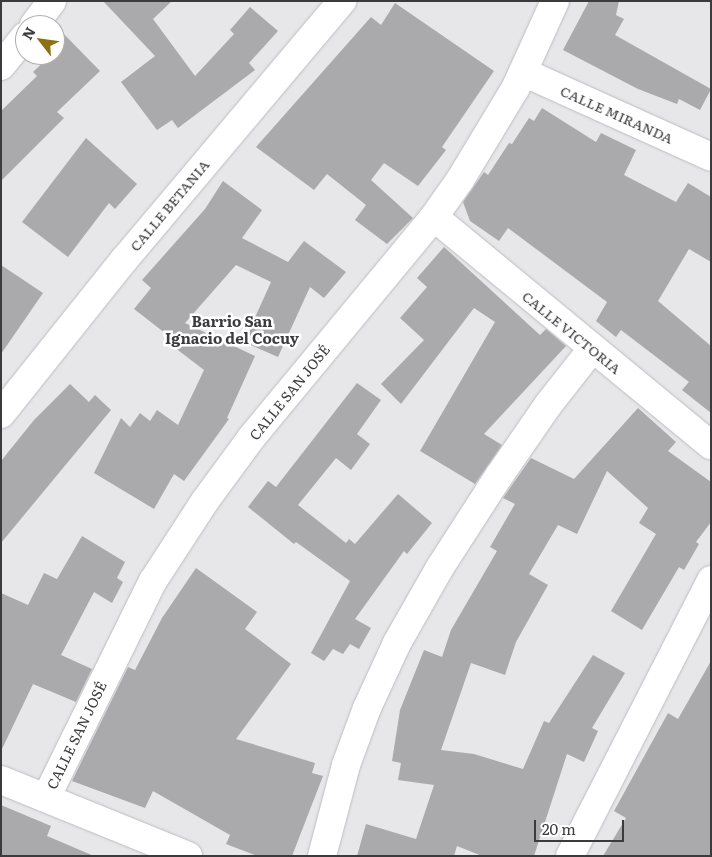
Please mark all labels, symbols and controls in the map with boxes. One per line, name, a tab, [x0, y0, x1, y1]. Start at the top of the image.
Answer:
north arrow	[15, 15, 65, 65]
text: N	[16, 23, 39, 43]
street label: CALLE MIRANDA	[558, 82, 676, 146]
street label: CALLE BETANIA	[126, 156, 212, 254]
street label: CALLE VICTORIA	[519, 287, 625, 377]
district label: Barrio San Ignacio del Cocuy	[165, 311, 299, 346]
street label: CALLE SAN JOSÉ	[245, 341, 333, 443]
street label: CALLE SAN JOSÉ	[43, 678, 109, 792]
scale bar	[537, 810, 627, 842]
text: 20 m	[542, 817, 576, 840]

